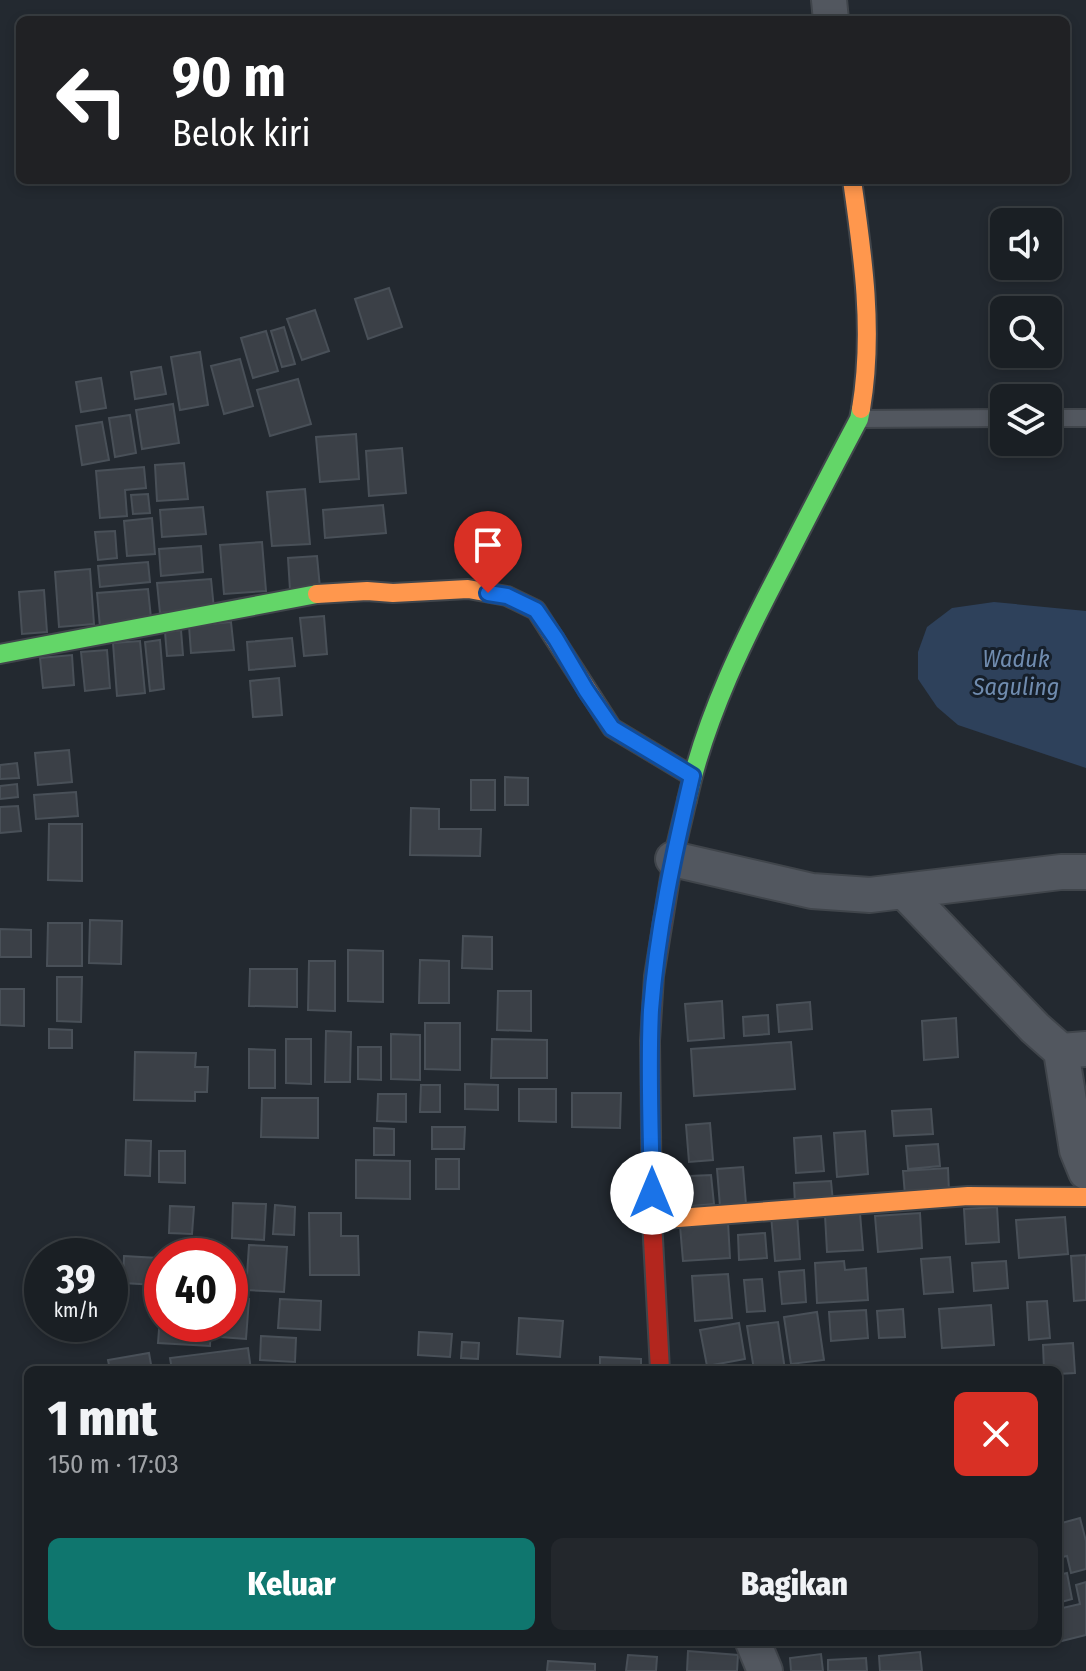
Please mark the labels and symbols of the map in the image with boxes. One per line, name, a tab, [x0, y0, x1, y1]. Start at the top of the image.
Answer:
pin	[454, 511, 522, 593]
water label: Waduk Saguling	[972, 645, 1059, 701]
position arrow	[610, 1151, 694, 1235]
speed limit sign: 40	[144, 1238, 248, 1342]

